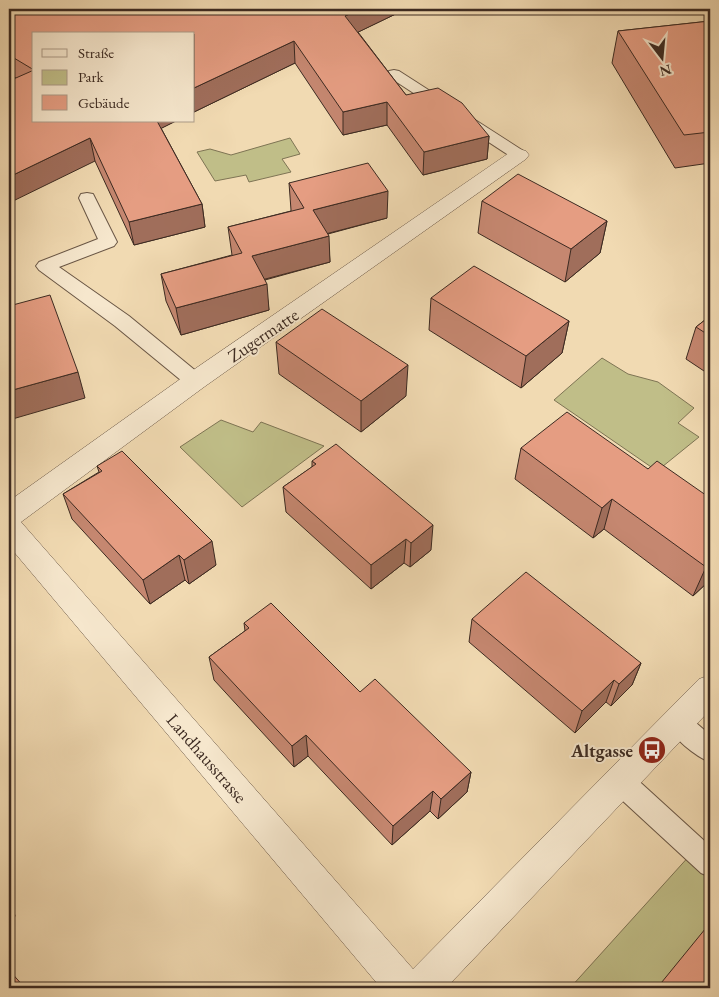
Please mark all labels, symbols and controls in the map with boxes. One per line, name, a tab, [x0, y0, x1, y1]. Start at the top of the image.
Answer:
legend	[32, 32, 195, 122]
north arrow	[636, 32, 686, 82]
text: Straße	[78, 43, 114, 62]
text: N	[657, 60, 674, 81]
text: Park	[78, 67, 105, 86]
text: Gebäude	[78, 93, 130, 112]
street label: Zugermatte	[223, 303, 303, 367]
street label: Landhausstrasse	[162, 708, 252, 808]
bus stop icon: Altgasse	[637, 735, 667, 765]
place label: Altgasse	[570, 739, 633, 762]

